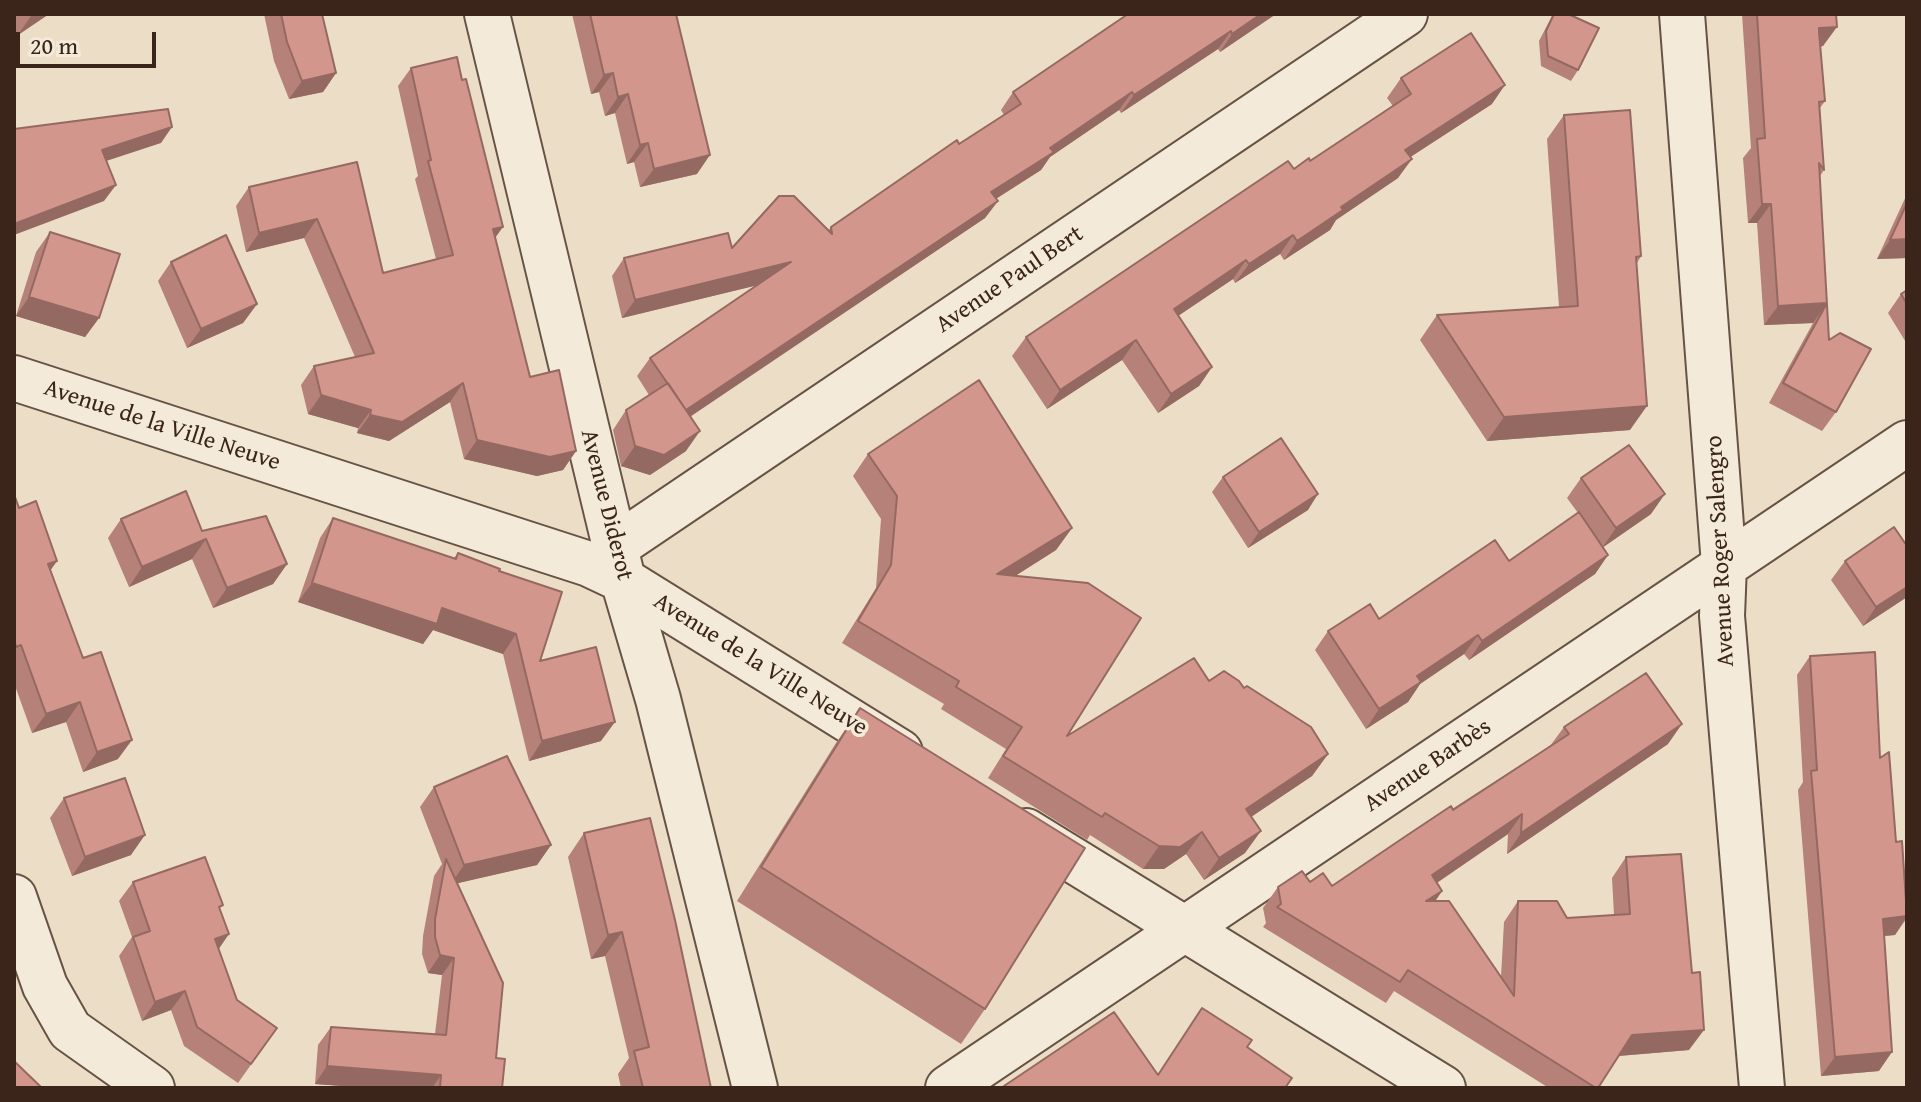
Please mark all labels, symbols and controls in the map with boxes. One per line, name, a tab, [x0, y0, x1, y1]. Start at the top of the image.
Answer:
scale bar	[20, 16, 160, 66]
text: 20 m	[30, 28, 78, 63]
street label: Avenue Paul Bert	[931, 220, 1089, 340]
street label: Avenue de la Ville Neuve	[40, 374, 284, 478]
street label: Avenue Diderot	[573, 426, 639, 584]
street label: Avenue Roger Salengro	[1701, 435, 1741, 667]
street label: Avenue de la Ville Neuve	[648, 587, 872, 743]
street label: Avenue Barbès	[1359, 713, 1497, 819]

